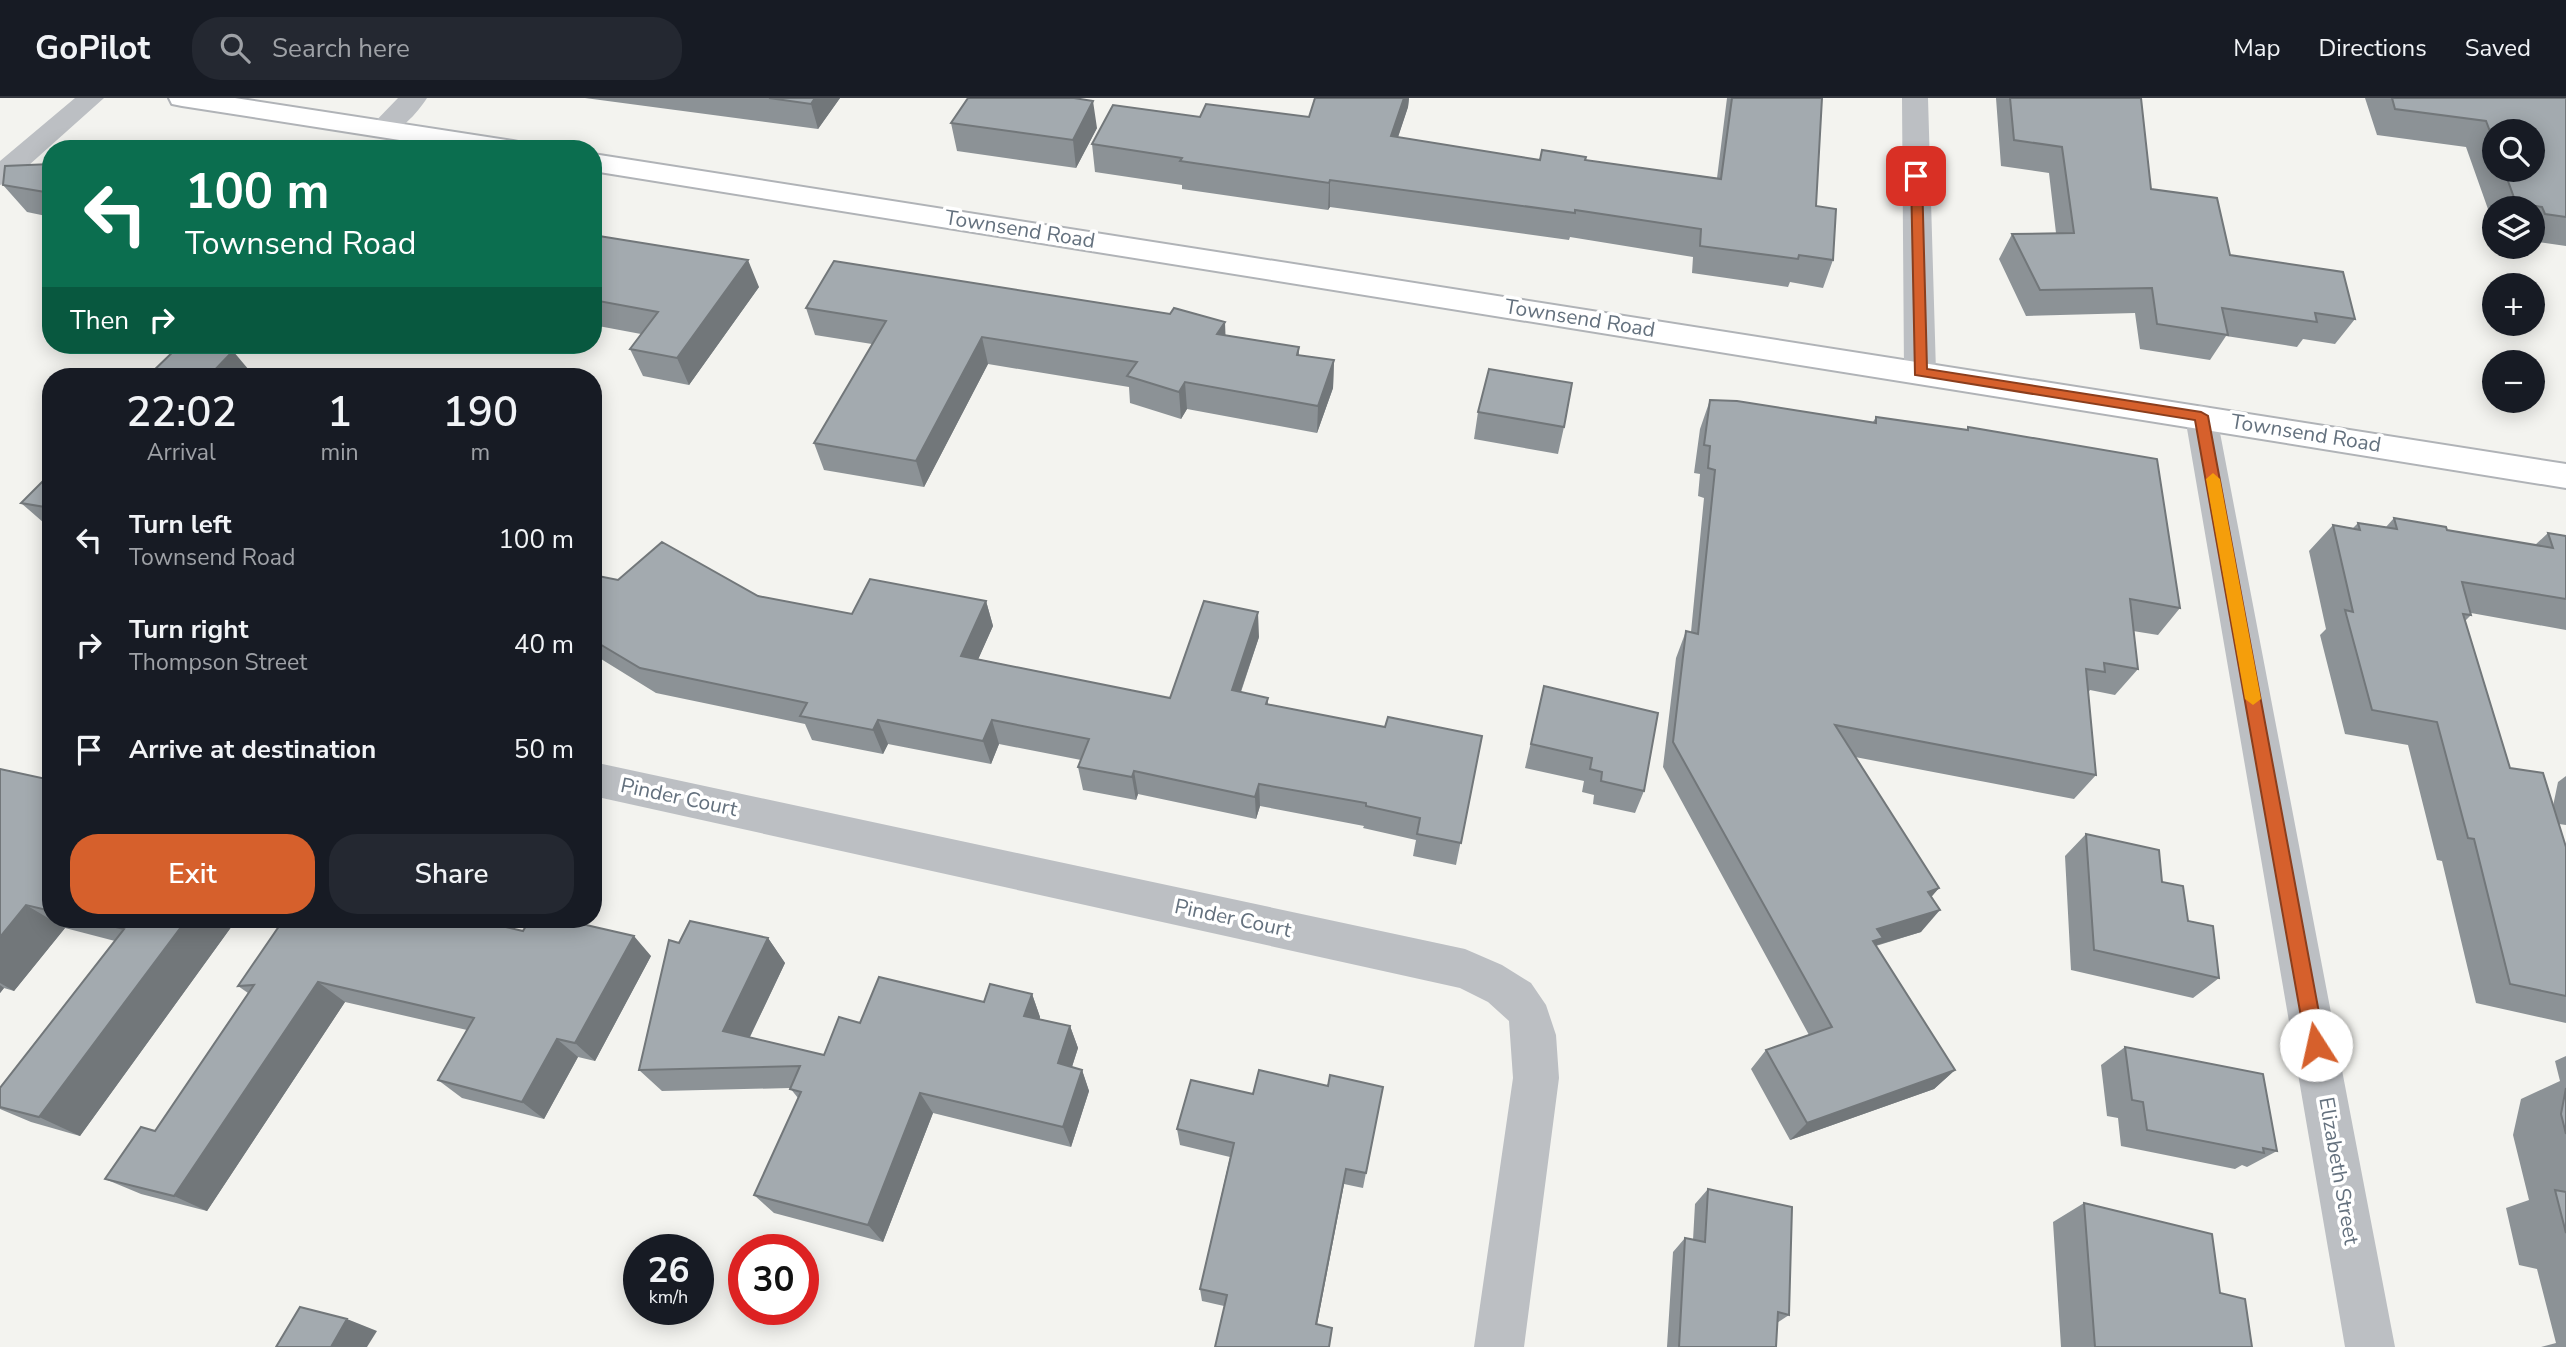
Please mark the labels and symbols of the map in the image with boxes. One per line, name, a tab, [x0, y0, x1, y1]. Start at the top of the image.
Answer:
pin	[1886, 146, 1946, 206]
street label: Townsend Road	[943, 203, 1097, 255]
street label: Townsend Road	[1503, 292, 1657, 344]
street label: Townsend Road	[2229, 407, 2383, 459]
street label: Pinder Court	[618, 771, 741, 823]
street label: Pinder Court	[1172, 892, 1295, 944]
position arrow	[2279, 1008, 2353, 1082]
street label: Elizabeth Street	[2312, 1095, 2366, 1248]
speed limit sign: 30	[728, 1234, 819, 1325]

